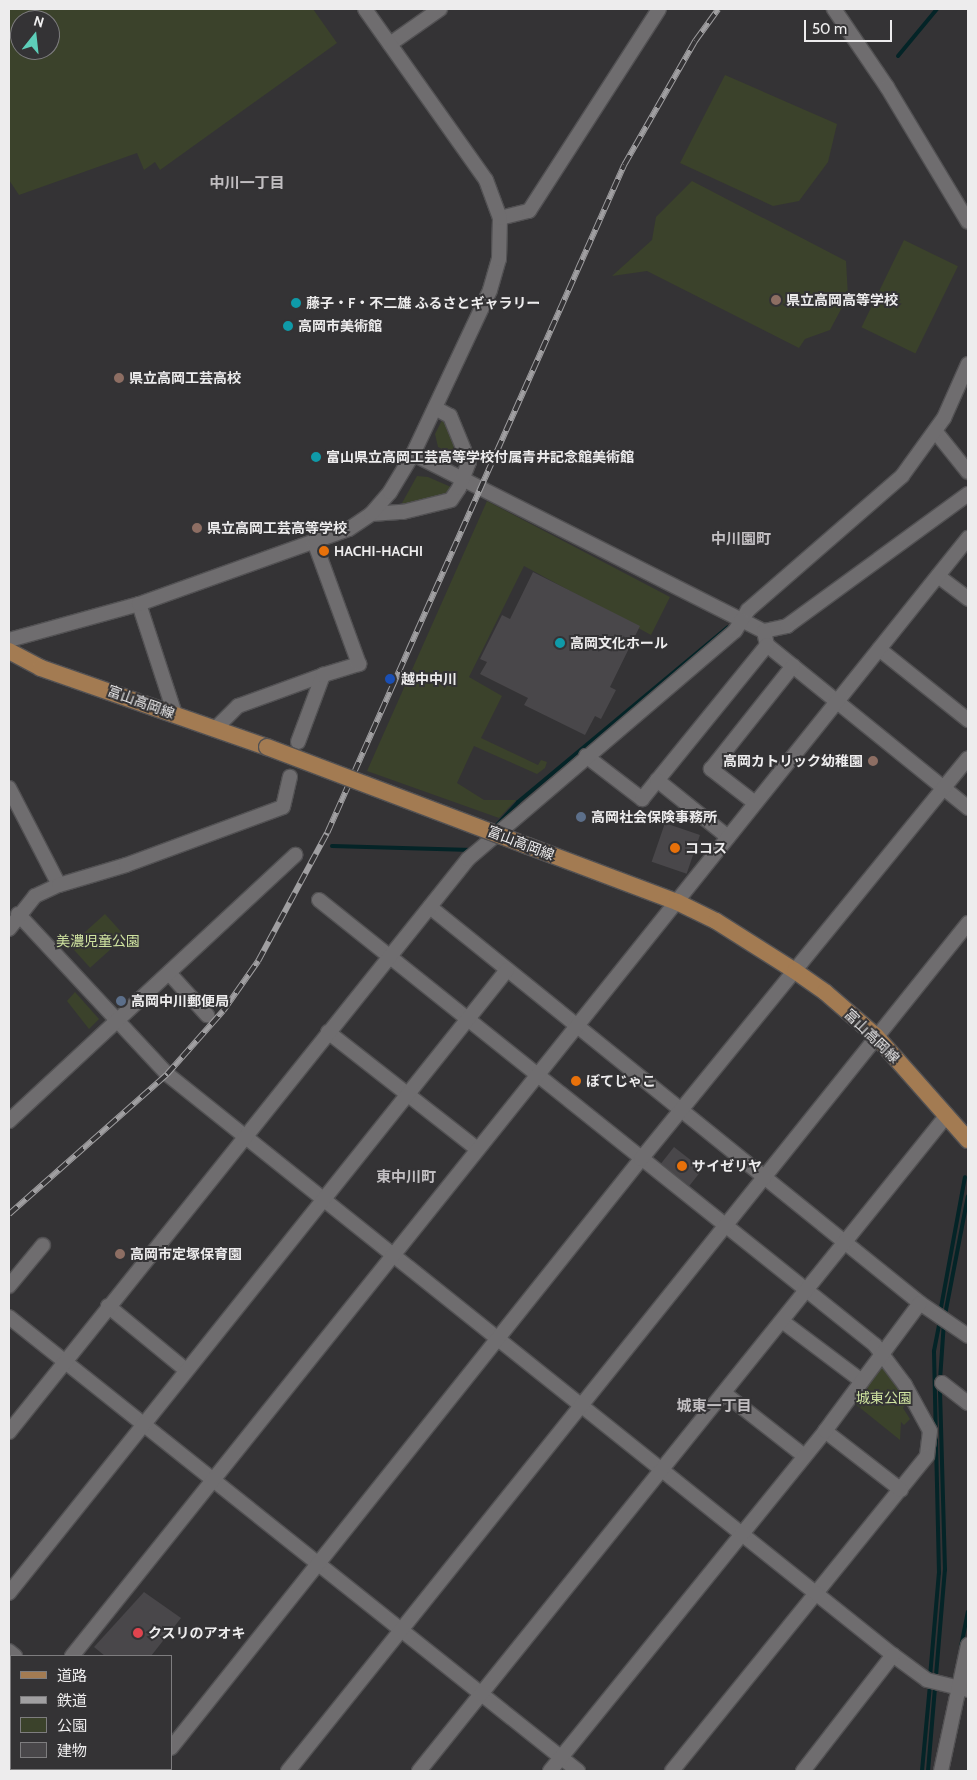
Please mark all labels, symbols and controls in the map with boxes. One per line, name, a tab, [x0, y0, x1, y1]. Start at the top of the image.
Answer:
north arrow	[10, 10, 60, 60]
scale bar	[807, 10, 894, 42]
text: N	[32, 12, 46, 32]
text: 50 m	[812, 20, 847, 38]
district label: 中川一丁目	[210, 175, 284, 193]
place label: 県立高岡高等学校	[786, 292, 898, 308]
marker: 県立高岡高等学校	[770, 294, 782, 306]
place label: 藤子・F・不二雄 ふるさとギャラリー	[306, 295, 540, 311]
marker: 藤子・F・不二雄 ふるさとギャラリー	[290, 297, 302, 309]
place label: 高岡市美術館	[298, 318, 382, 334]
marker: 高岡市美術館	[282, 320, 294, 332]
place label: 県立高岡工芸高校	[129, 370, 241, 386]
marker: 県立高岡工芸高校	[113, 372, 125, 384]
place label: 富山県立高岡工芸高等学校付属青井記念館美術館	[326, 449, 634, 465]
marker: 富山県立高岡工芸高等学校付属青井記念館美術館	[310, 451, 322, 463]
place label: 県立高岡工芸高等学校	[207, 520, 347, 536]
marker: 県立高岡工芸高等学校	[191, 522, 203, 534]
district label: 中川園町	[711, 531, 771, 549]
place label: HACHI-HACHI	[334, 543, 423, 559]
marker: HACHI-HACHI	[318, 545, 330, 557]
place label: 高岡文化ホール	[570, 635, 668, 651]
marker: 高岡文化ホール	[554, 637, 566, 649]
place label: 越中中川	[401, 671, 457, 687]
marker: 越中中川	[383, 672, 397, 686]
street label: 富山高岡線	[105, 682, 177, 722]
place label: 高岡カトリック幼稚園	[723, 753, 863, 769]
marker: 高岡カトリック幼稚園	[867, 755, 879, 767]
place label: 高岡社会保険事務所	[591, 809, 717, 825]
marker: 高岡社会保険事務所	[575, 811, 587, 823]
street label: 富山高岡線	[485, 823, 557, 863]
place label: ココス	[685, 840, 727, 856]
marker: ココス	[669, 842, 681, 854]
park label: 美濃児童公園	[56, 933, 140, 949]
place label: 高岡中川郵便局	[131, 993, 229, 1009]
marker: 高岡中川郵便局	[115, 995, 127, 1007]
street label: 富山高岡線	[841, 1006, 903, 1066]
place label: ぼてじゃこ	[586, 1073, 656, 1089]
marker: ぼてじゃこ	[570, 1075, 582, 1087]
place label: サイゼリヤ	[692, 1158, 762, 1174]
marker: サイゼリヤ	[676, 1160, 688, 1172]
district label: 東中川町	[376, 1169, 436, 1187]
place label: 高岡市定塚保育園	[130, 1246, 242, 1262]
marker: 高岡市定塚保育園	[114, 1248, 126, 1260]
park label: 城東公園	[856, 1390, 912, 1406]
district label: 城東一丁目	[677, 1398, 751, 1416]
place label: クスリのアオキ	[148, 1625, 246, 1641]
marker: クスリのアオキ	[132, 1627, 144, 1639]
legend	[10, 1655, 172, 1770]
text: 道路	[57, 1667, 87, 1685]
text: 鉄道	[57, 1692, 87, 1710]
text: 公園	[57, 1717, 87, 1735]
text: 建物	[57, 1742, 87, 1760]

